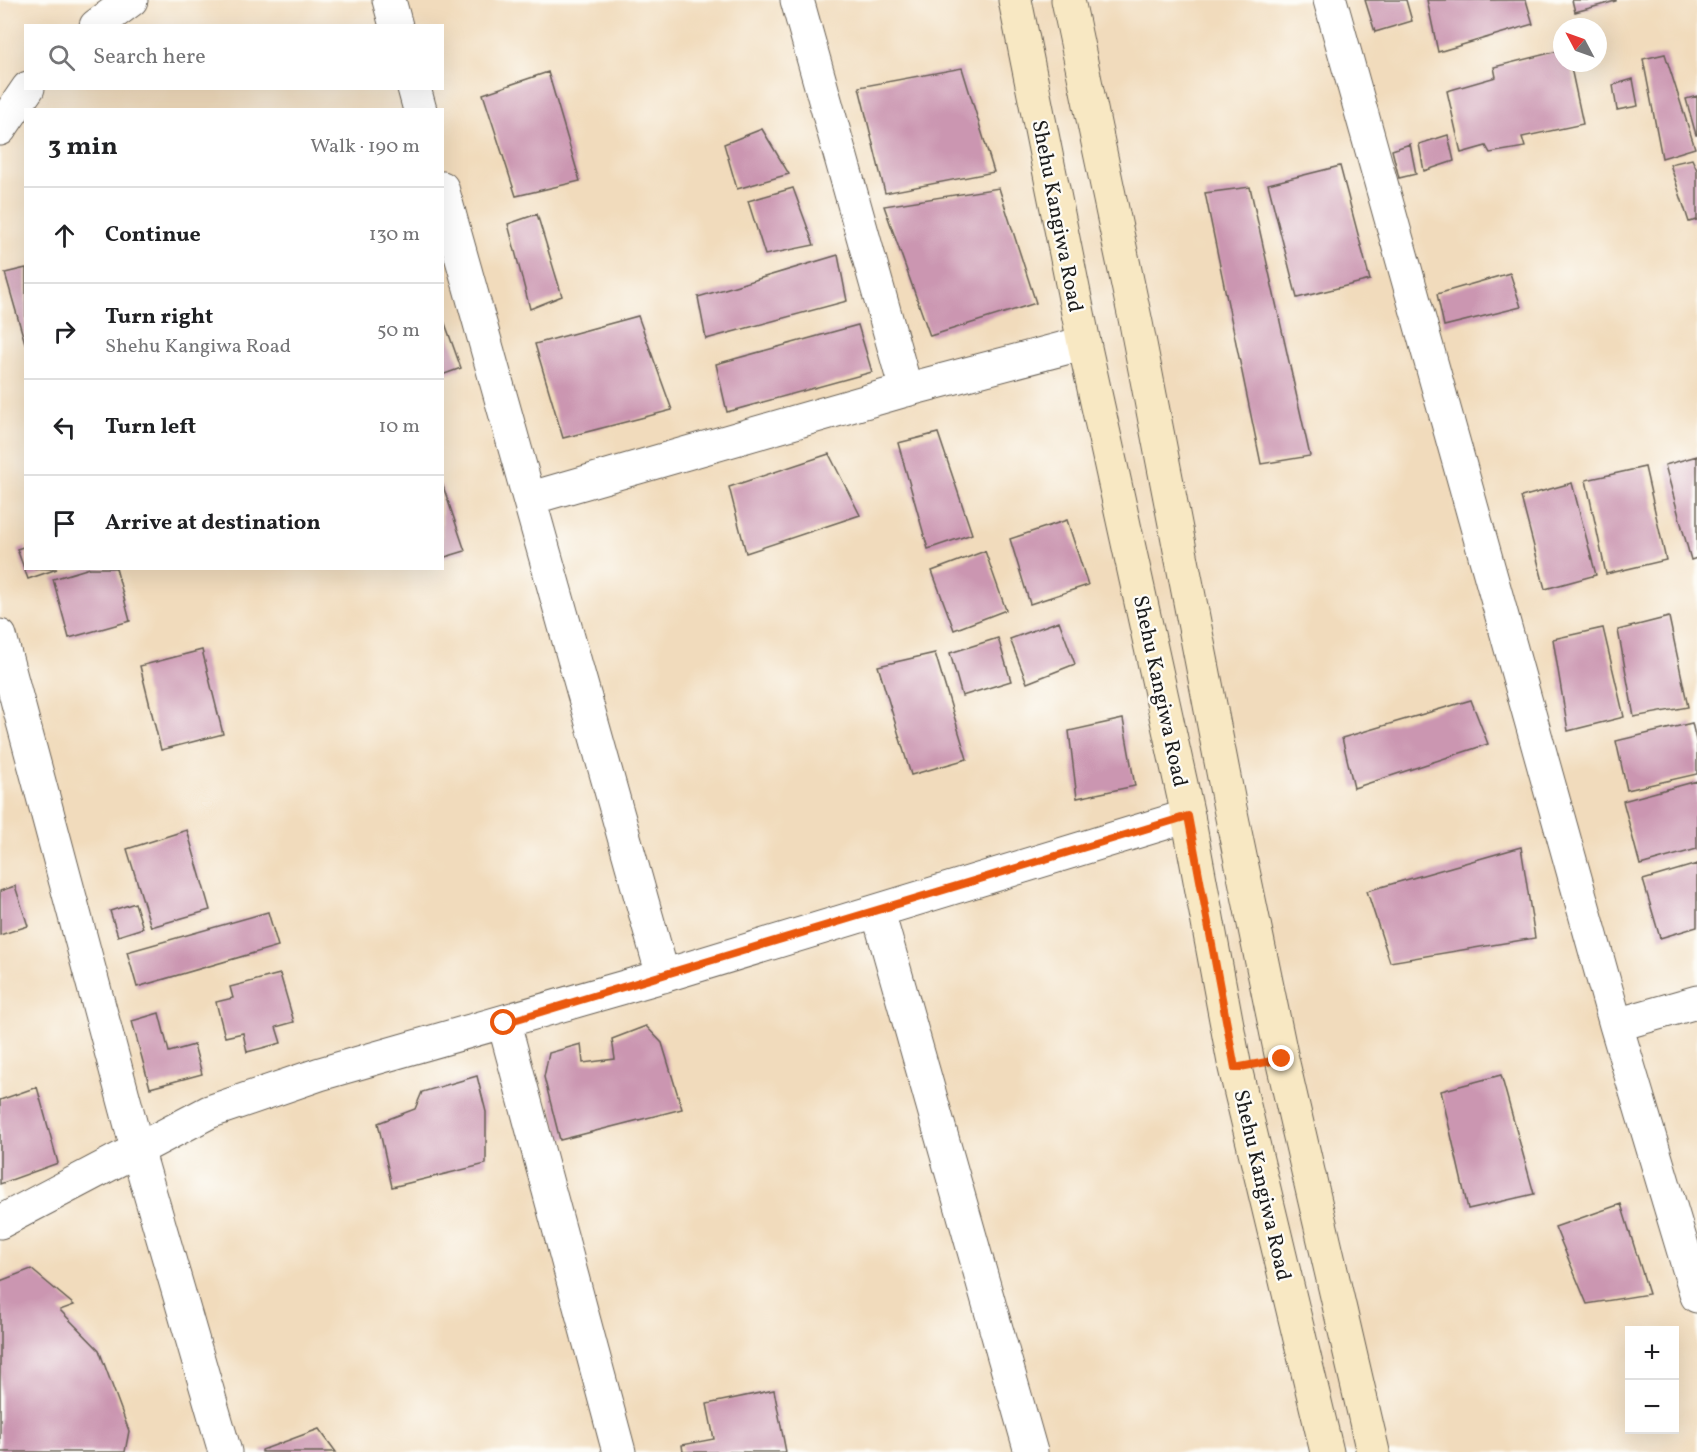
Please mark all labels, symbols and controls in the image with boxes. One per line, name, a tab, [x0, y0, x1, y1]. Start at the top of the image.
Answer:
north arrow	[1553, 18, 1607, 72]
search box	[24, 24, 444, 90]
icon: search	[45, 41, 78, 74]
text: Search here	[93, 42, 206, 73]
street label: Shehu Kangiwa Road	[1024, 118, 1089, 315]
text: 3 min	[48, 129, 118, 165]
text: Walk · 190 m	[310, 133, 420, 161]
icon: ahead	[48, 219, 81, 252]
text: Continue	[105, 220, 201, 251]
text: 130 m	[369, 221, 420, 249]
text: Turn right	[105, 302, 213, 333]
icon: right	[48, 315, 81, 348]
text: 50 m	[377, 317, 420, 345]
text: Shehu Kangiwa Road	[105, 333, 291, 361]
icon: left	[48, 411, 81, 444]
text: Turn left	[105, 412, 196, 443]
text: 10 m	[379, 413, 420, 441]
icon: arrive	[48, 507, 81, 540]
text: Arrive at destination	[105, 508, 321, 539]
street label: Shehu Kangiwa Road	[1125, 593, 1194, 790]
route start	[490, 1009, 516, 1035]
route end	[1268, 1045, 1294, 1071]
street label: Shehu Kangiwa Road	[1225, 1087, 1298, 1284]
map controls	[1625, 1326, 1679, 1434]
button: +	[1625, 1326, 1679, 1380]
button: −	[1625, 1380, 1679, 1434]

